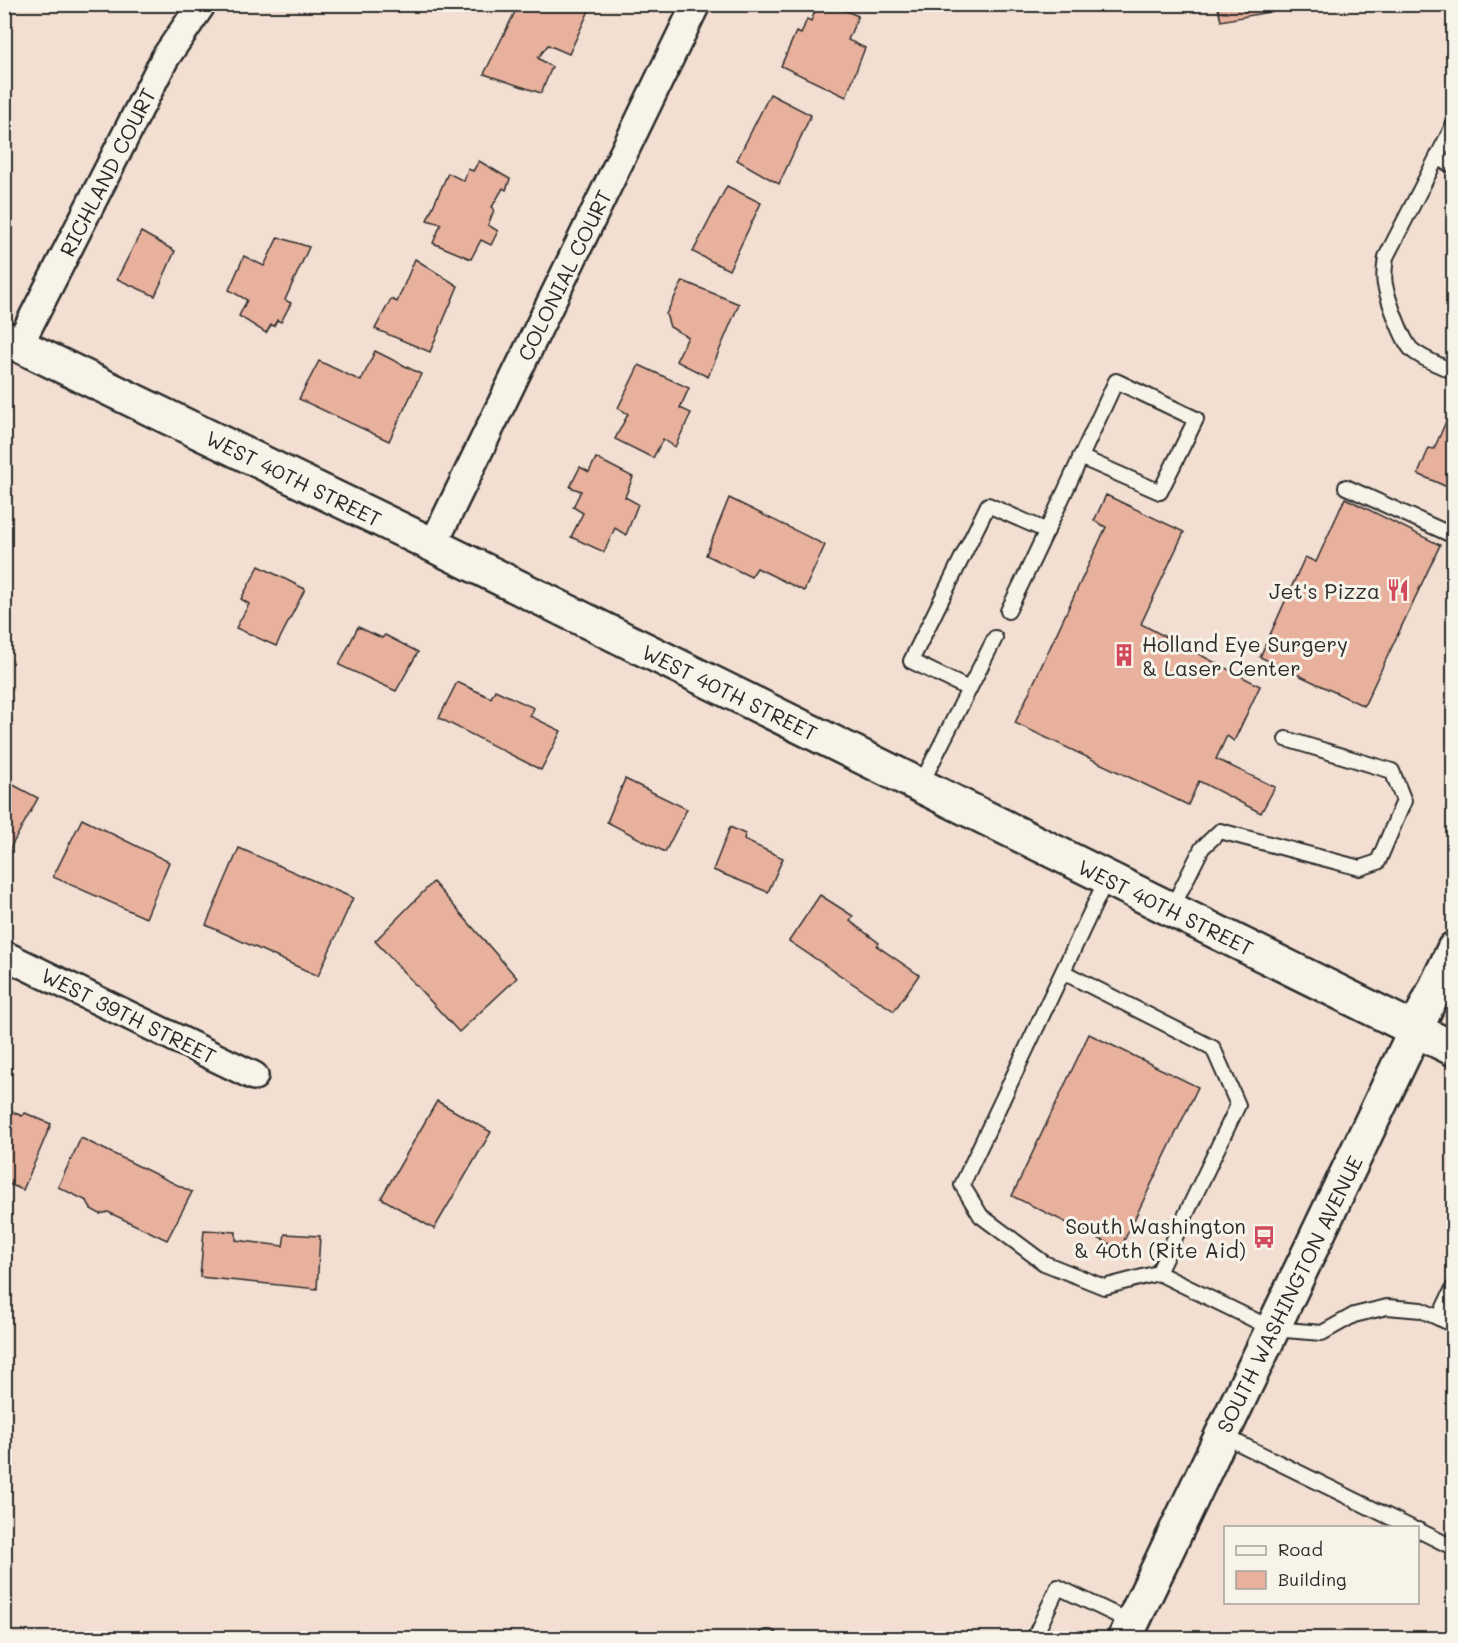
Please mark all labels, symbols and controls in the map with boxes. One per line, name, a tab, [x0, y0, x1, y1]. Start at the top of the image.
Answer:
street label: RICHLAND COURT	[53, 83, 161, 261]
street label: COLONIAL COURT	[511, 185, 617, 365]
street label: WEST 40TH STREET	[202, 424, 386, 532]
place label: Jet's Pizza	[1269, 577, 1380, 604]
restaurant icon: Jet's Pizza	[1385, 577, 1411, 603]
place label: Holland Eye Surgery & Laser Center	[1142, 630, 1348, 681]
street label: WEST 40TH STREET	[638, 638, 822, 746]
building icon: Holland Eye Surgery & Laser Center	[1111, 642, 1137, 668]
street label: WEST 40TH STREET	[1074, 853, 1258, 961]
street label: WEST 39TH STREET	[37, 961, 221, 1069]
street label: SOUTH WASHINGTON AVENUE	[1210, 1151, 1368, 1437]
place label: South Washington & 40th (Rite Aid)	[1065, 1212, 1246, 1263]
bus stop icon: South Washington & 40th (Rite Aid)	[1251, 1224, 1277, 1250]
legend	[1224, 1526, 1419, 1604]
text: Road	[1278, 1537, 1323, 1561]
text: Building	[1278, 1567, 1346, 1591]

